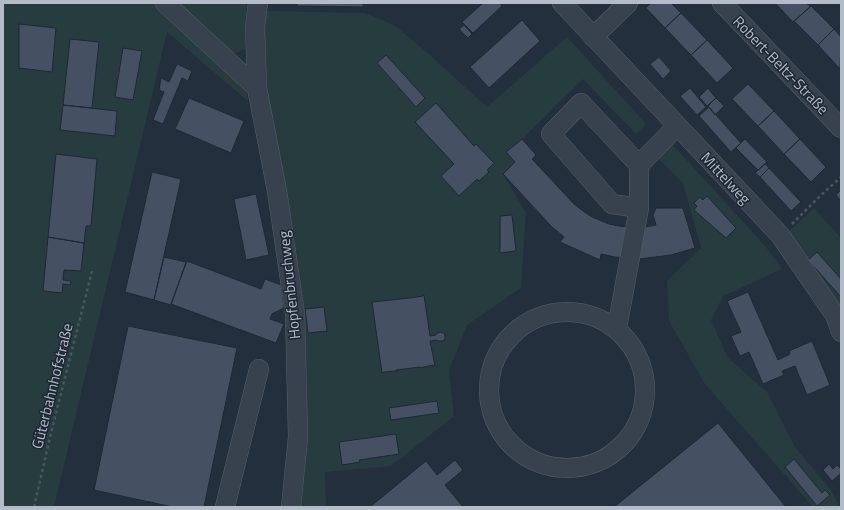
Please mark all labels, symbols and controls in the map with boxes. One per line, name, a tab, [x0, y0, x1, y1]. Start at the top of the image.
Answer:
street label: Robert-Beltz-Straße	[728, 10, 834, 120]
street label: Mittelweg	[696, 147, 756, 209]
street label: Hopfenbruchweg	[272, 230, 306, 340]
street label: Güterbahnhofstraße	[25, 321, 79, 451]

